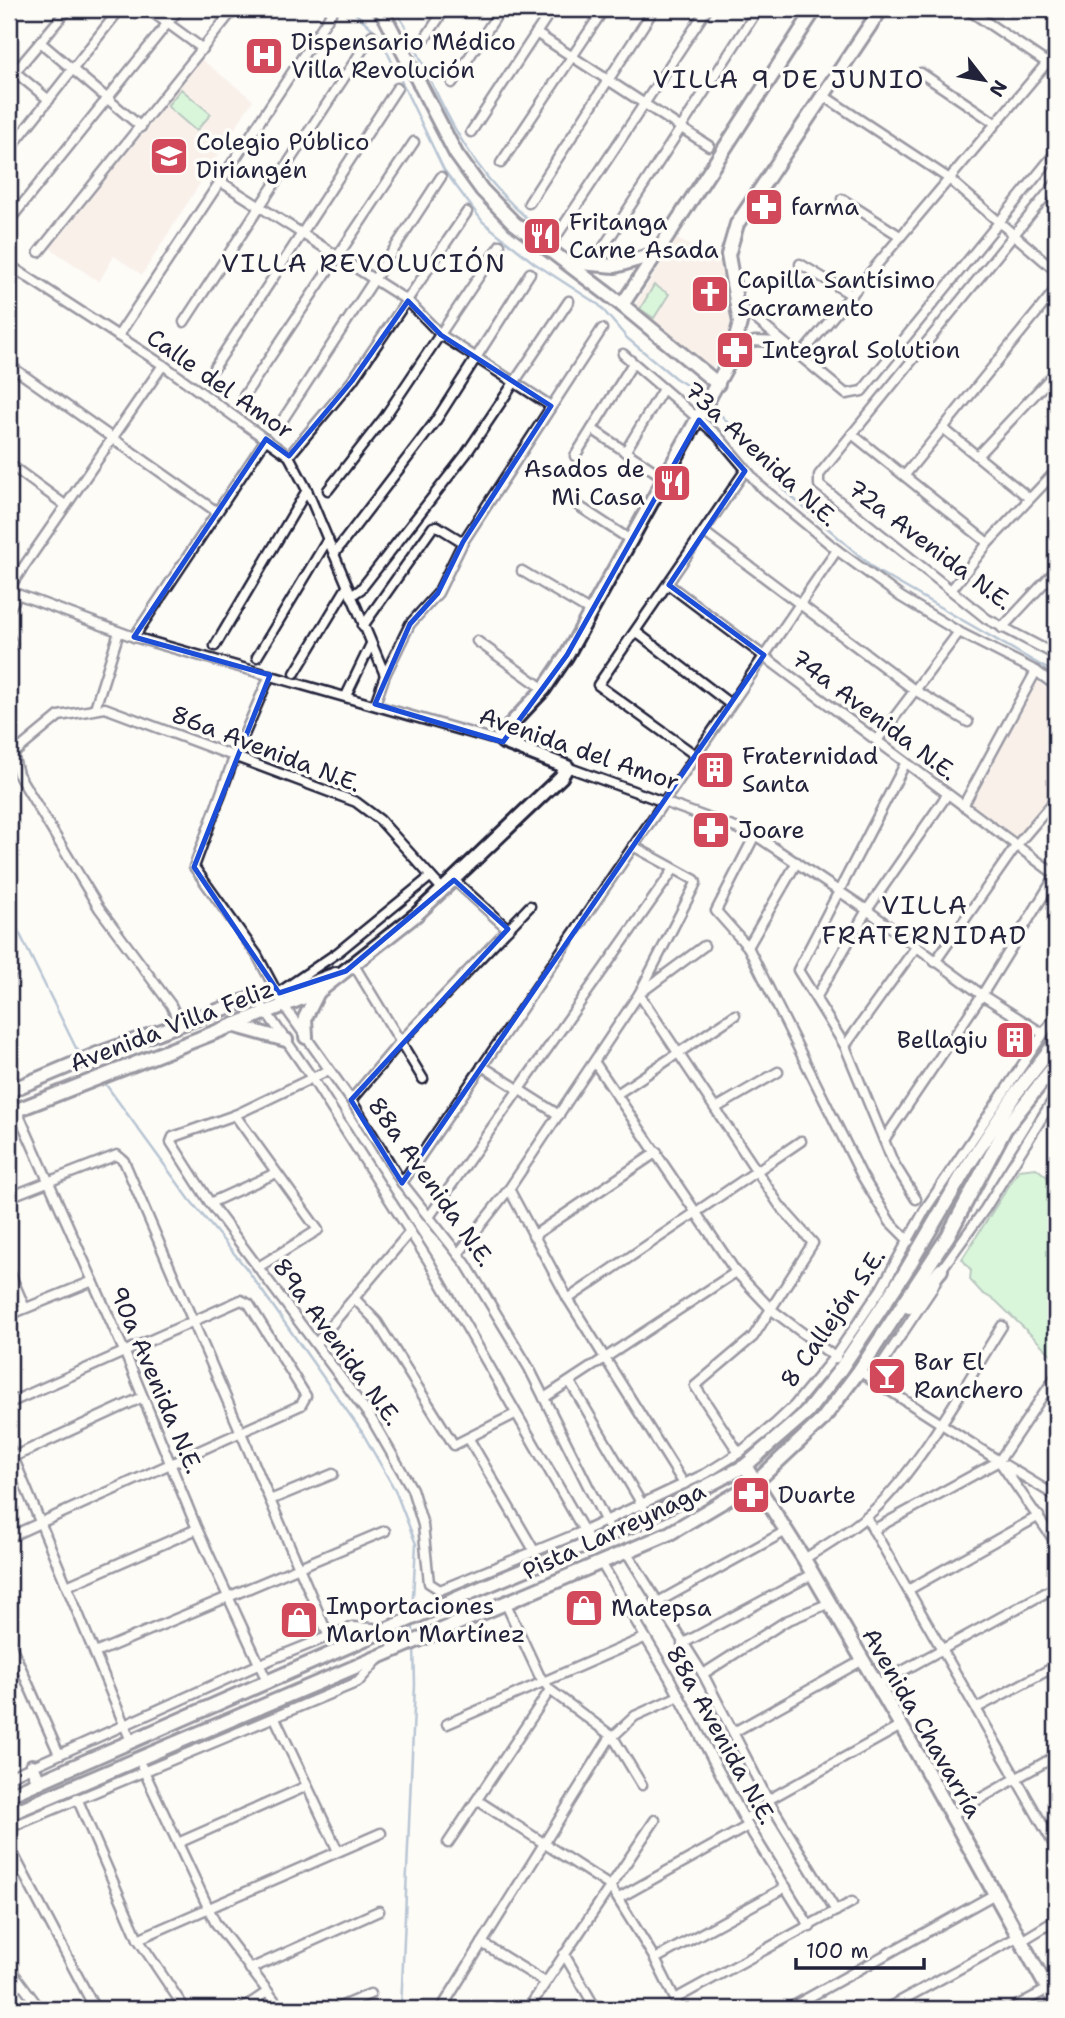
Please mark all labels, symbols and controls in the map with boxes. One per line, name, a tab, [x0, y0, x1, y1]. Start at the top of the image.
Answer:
place label: Dispensario Médico Villa Revolución	[291, 26, 516, 86]
hospital icon: Dispensario Médico Villa Revolución	[243, 35, 285, 77]
north arrow	[950, 46, 1020, 116]
district label: VILLA 9 DE JUNIO	[653, 61, 925, 96]
text: N	[984, 76, 1013, 101]
place label: Colegio Público Diriangén	[196, 126, 370, 186]
school or university icon: Colegio Público Diriangén	[148, 135, 190, 177]
pharmacy icon: farma	[743, 186, 785, 228]
place label: farma	[791, 191, 859, 223]
place label: Fritanga Carne Asada	[569, 206, 719, 266]
restaurant icon: Fritanga Carne Asada	[521, 215, 563, 257]
district label: VILLA REVOLUCIÓN	[221, 245, 507, 280]
place label: Capilla Santísimo Sacramento	[737, 264, 935, 324]
church icon: Capilla Santísimo Sacramento	[689, 273, 731, 315]
street label: Calle del Amor	[140, 321, 300, 447]
pharmacy icon: Integral Solution	[714, 329, 756, 371]
place label: Integral Solution	[762, 334, 960, 366]
street label: 73a Avenida N.E.	[677, 374, 845, 534]
place label: Asados de Mi Casa	[524, 453, 645, 513]
restaurant icon: Asados de Mi Casa	[651, 462, 693, 504]
street label: 72a Avenida N.E.	[841, 472, 1019, 618]
street label: 74a Avenida N.E.	[784, 642, 964, 788]
street label: 86a Avenida N.E.	[167, 698, 365, 800]
street label: Avenida del Amor	[475, 700, 683, 798]
place label: Fraternidad Santa	[742, 740, 878, 800]
building icon: Fraternidad Santa	[694, 749, 736, 791]
pharmacy icon: Joare	[690, 809, 732, 851]
place label: Joare	[738, 814, 805, 846]
district label: VILLA FRATERNIDAD	[822, 887, 1028, 952]
street label: Avenida Villa Feliz	[66, 972, 278, 1080]
building icon: Bellagiu	[994, 1019, 1036, 1061]
place label: Bellagiu	[897, 1024, 988, 1056]
street label: 88a Avenida N.E.	[360, 1091, 502, 1273]
street label: 8 Callejón S.E.	[773, 1242, 893, 1394]
street label: 89a Avenida N.E.	[265, 1252, 409, 1432]
street label: 90a Avenida N.E.	[102, 1281, 210, 1479]
place label: Bar El Ranchero	[914, 1346, 1024, 1406]
bar icon: Bar El Ranchero	[866, 1355, 908, 1397]
pharmacy icon: Duarte	[730, 1474, 772, 1516]
street label: Pista Larreynaga	[517, 1475, 711, 1587]
place label: Duarte	[778, 1479, 856, 1511]
shop icon: Matepsa	[563, 1587, 605, 1629]
place label: Importaciones Marlon Martínez	[326, 1590, 525, 1650]
place label: Matepsa	[611, 1592, 712, 1624]
shop icon: Importaciones Marlon Martínez	[278, 1599, 320, 1641]
street label: Avenida Chavarría	[854, 1622, 990, 1824]
street label: 88a Avenida N.E.	[658, 1640, 784, 1830]
scale bar	[796, 1927, 923, 1971]
text: 100 m	[806, 1937, 869, 1965]

